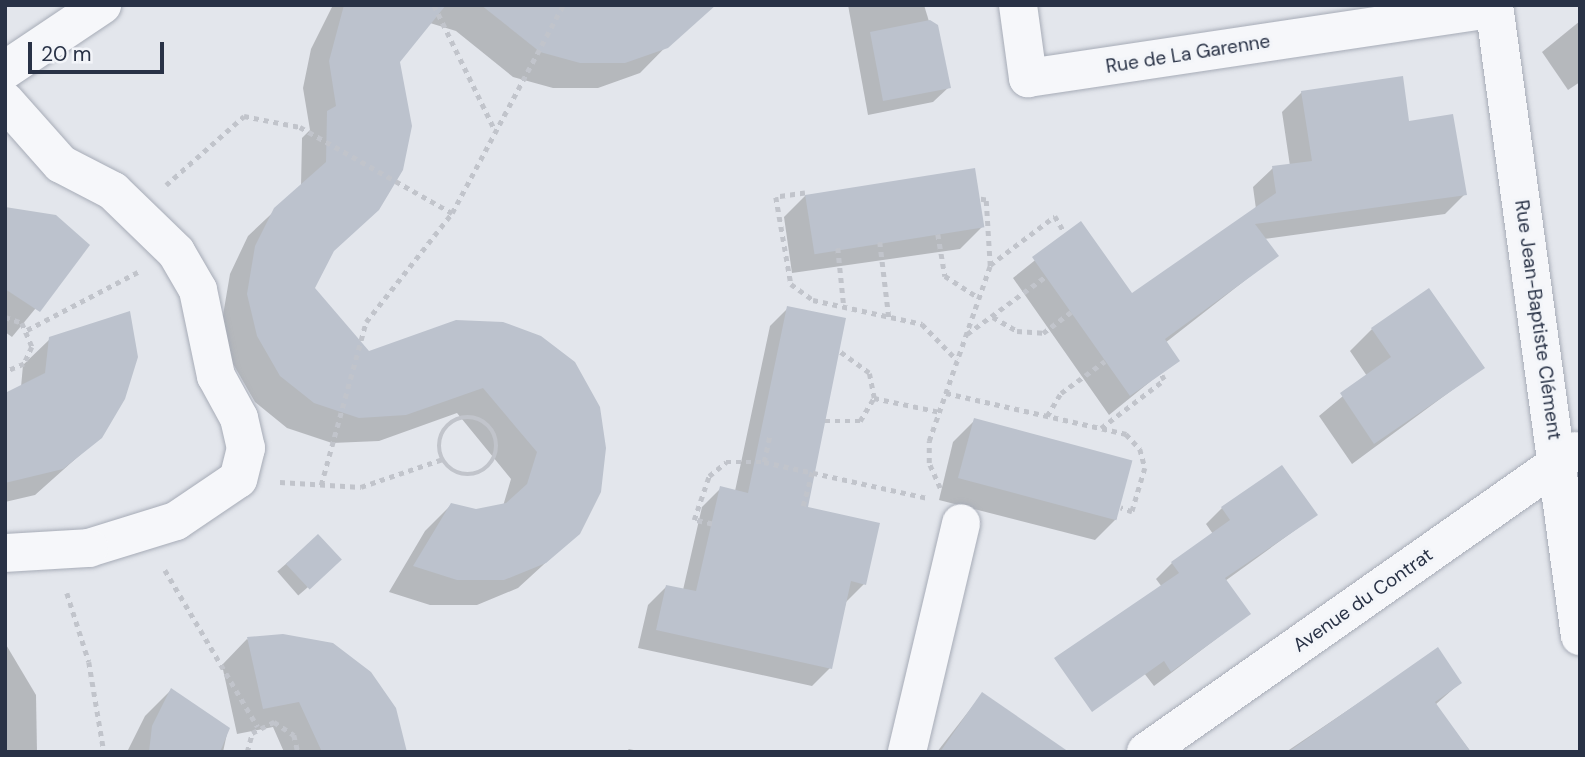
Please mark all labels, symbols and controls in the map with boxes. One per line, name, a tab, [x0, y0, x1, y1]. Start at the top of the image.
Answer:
scale bar	[32, 28, 168, 72]
street label: Rue de La Garenne	[1104, 30, 1272, 78]
text: 20 m	[41, 40, 92, 68]
street label: Rue Jean-Baptiste Clément	[1510, 199, 1566, 441]
street label: Avenue du Contrat	[1289, 543, 1437, 657]

